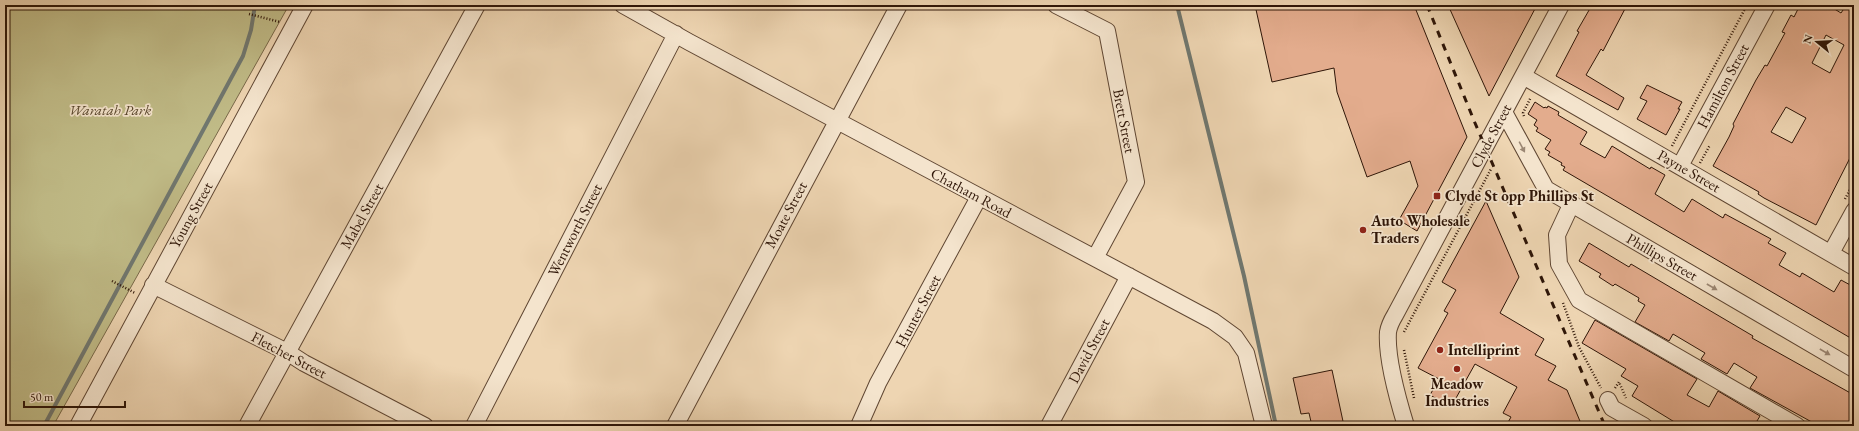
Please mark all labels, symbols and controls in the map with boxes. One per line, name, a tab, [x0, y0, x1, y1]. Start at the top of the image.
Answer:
north arrow	[1797, 22, 1837, 62]
text: N	[1799, 32, 1816, 45]
street label: Hamilton Street	[1692, 40, 1753, 131]
street label: Brett Street	[1109, 87, 1140, 155]
park label: Waratah Park	[69, 100, 151, 119]
street label: Clyde Street	[1466, 100, 1515, 171]
one-way arrow	[1519, 141, 1526, 152]
street label: Payne Street	[1654, 145, 1724, 196]
street label: Chatham Road	[928, 163, 1015, 222]
street label: Young Street	[165, 178, 217, 251]
street label: Moate Street	[760, 178, 811, 251]
street label: Mabel Street	[336, 179, 388, 252]
street label: Wentworth Street	[543, 180, 606, 279]
place label: Clyde St opp Phillips St	[1445, 186, 1594, 205]
marker: Clyde St opp Phillips St	[1432, 191, 1442, 201]
place label: Auto Wholesale Traders	[1370, 211, 1470, 247]
marker: Auto Wholesale Traders	[1358, 225, 1368, 235]
street label: Phillips Street	[1623, 229, 1702, 285]
street label: Hunter Street	[891, 271, 945, 350]
one-way arrow	[1706, 283, 1718, 290]
street label: David Street	[1064, 315, 1114, 386]
street label: Fletcher Street	[248, 327, 330, 382]
place label: Intelliprint	[1448, 340, 1520, 359]
marker: Intelliprint	[1435, 345, 1445, 355]
one-way arrow	[1819, 349, 1831, 356]
marker: Meadow Industries	[1452, 364, 1462, 374]
place label: Meadow Industries	[1425, 374, 1489, 410]
scale bar	[24, 383, 125, 409]
text: 50 m	[30, 389, 54, 405]

